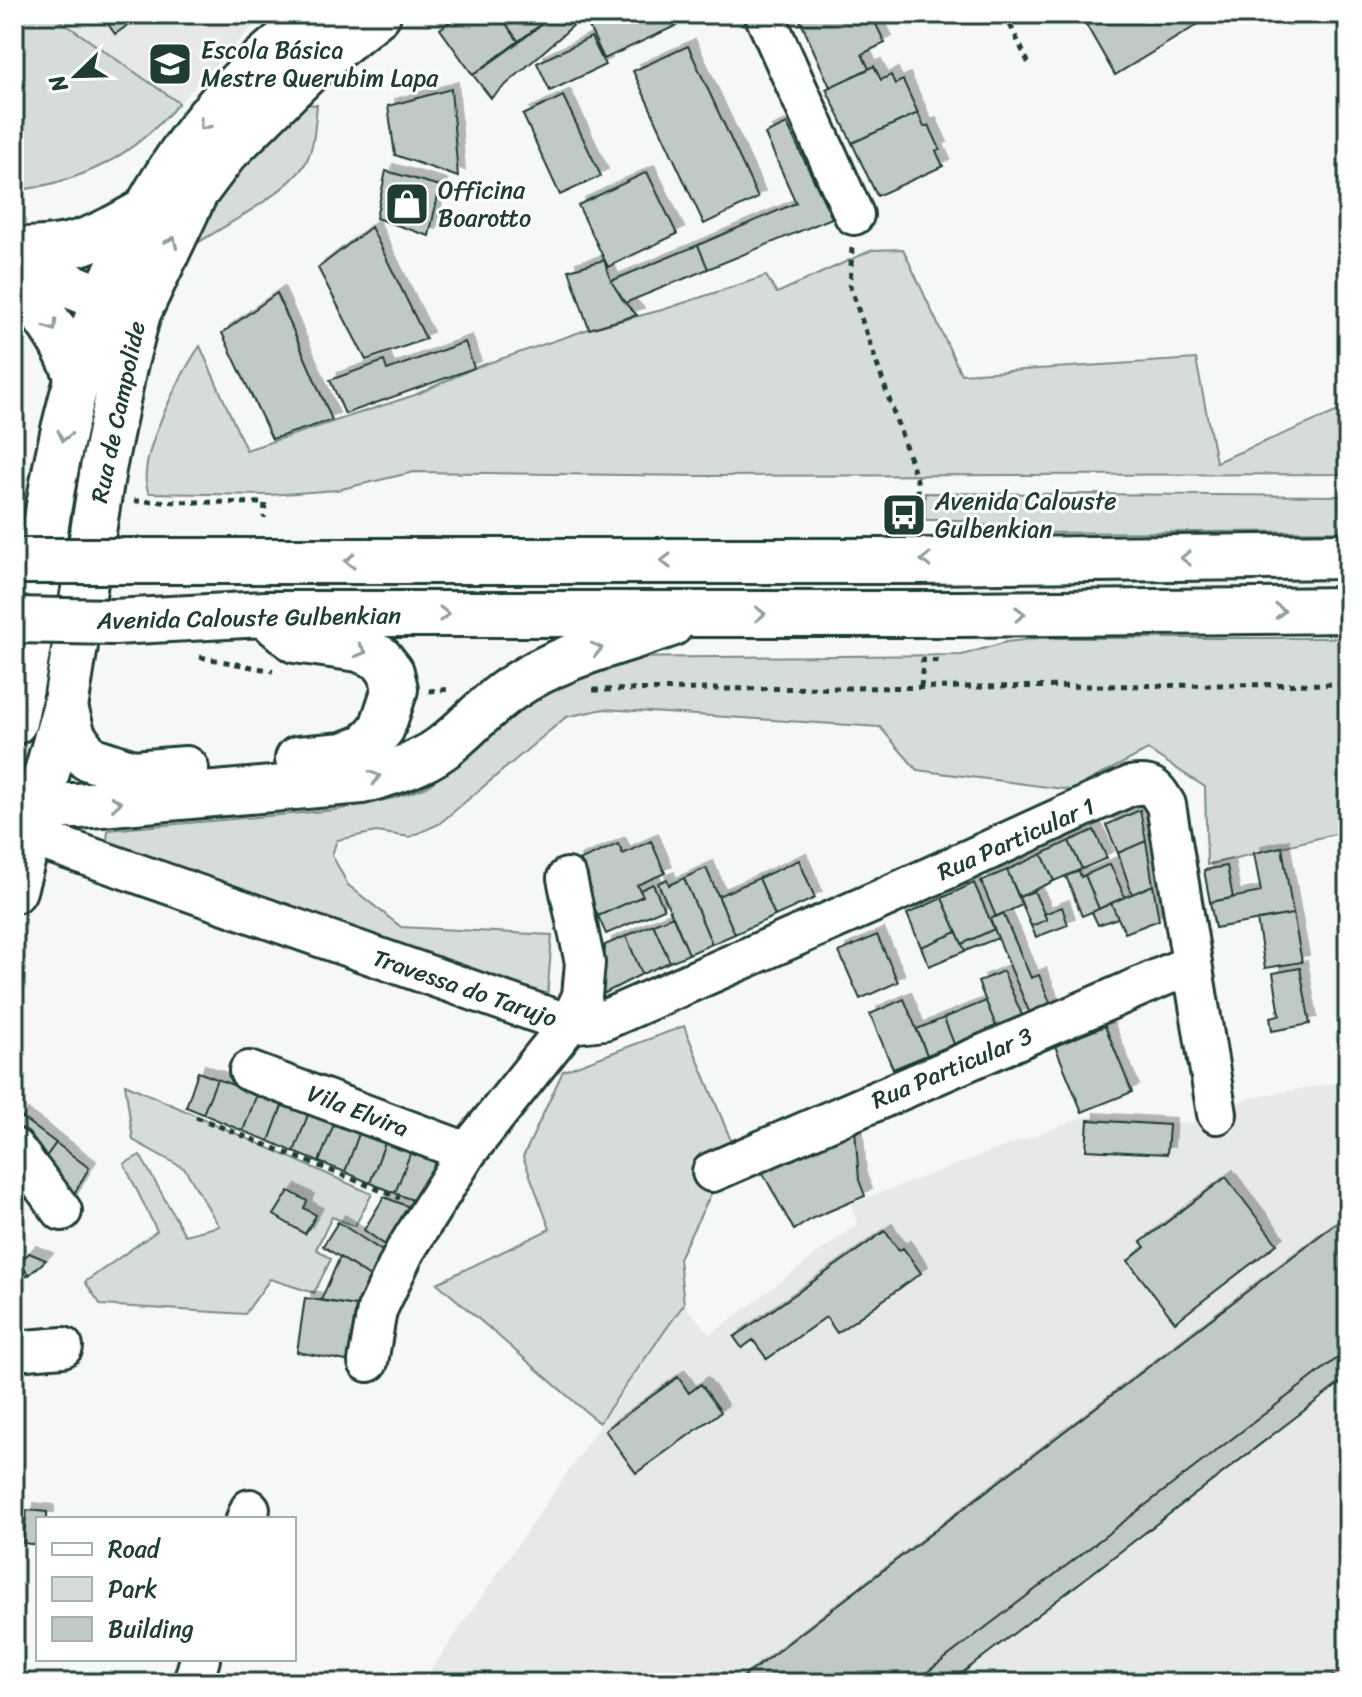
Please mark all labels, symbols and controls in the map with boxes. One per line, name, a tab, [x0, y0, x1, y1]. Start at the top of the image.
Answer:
place label: Escola Básica Mestre Querubim Lapa	[201, 29, 439, 99]
north arrow	[36, 36, 116, 116]
school or university icon: Escola Básica Mestre Querubim Lapa	[146, 40, 194, 88]
text: N	[37, 68, 79, 99]
one-way arrow	[199, 116, 214, 130]
place label: Officina Boarotto	[438, 169, 531, 239]
shop icon: Officina Boarotto	[383, 180, 431, 228]
one-way arrow	[162, 236, 178, 251]
one-way arrow	[42, 317, 57, 332]
street label: Rua de Campolide	[78, 317, 158, 507]
one-way arrow	[57, 428, 74, 442]
place label: Avenida Calouste Gulbenkian	[934, 480, 1117, 550]
bus stop icon: Avenida Calouste Gulbenkian	[880, 491, 928, 539]
one-way arrow	[1179, 549, 1192, 567]
one-way arrow	[919, 551, 932, 569]
one-way arrow	[343, 552, 356, 570]
one-way arrow	[659, 552, 672, 570]
street label: Avenida Calouste Gulbenkian	[95, 594, 402, 642]
one-way arrow	[1274, 602, 1287, 620]
one-way arrow	[438, 605, 451, 623]
one-way arrow	[754, 605, 767, 623]
one-way arrow	[1014, 605, 1027, 623]
one-way arrow	[589, 641, 603, 658]
one-way arrow	[353, 642, 367, 659]
one-way arrow	[367, 770, 381, 786]
street label: Rua Particular 1	[930, 785, 1102, 893]
one-way arrow	[110, 794, 123, 811]
street label: Travessa do Tarujo	[367, 937, 563, 1039]
street label: Rua Particular 3	[865, 1015, 1039, 1121]
street label: Vila Elvira	[301, 1072, 415, 1150]
legend	[36, 1517, 296, 1661]
text: Road	[108, 1528, 162, 1570]
text: Park	[108, 1568, 157, 1610]
text: Building	[108, 1608, 194, 1650]

